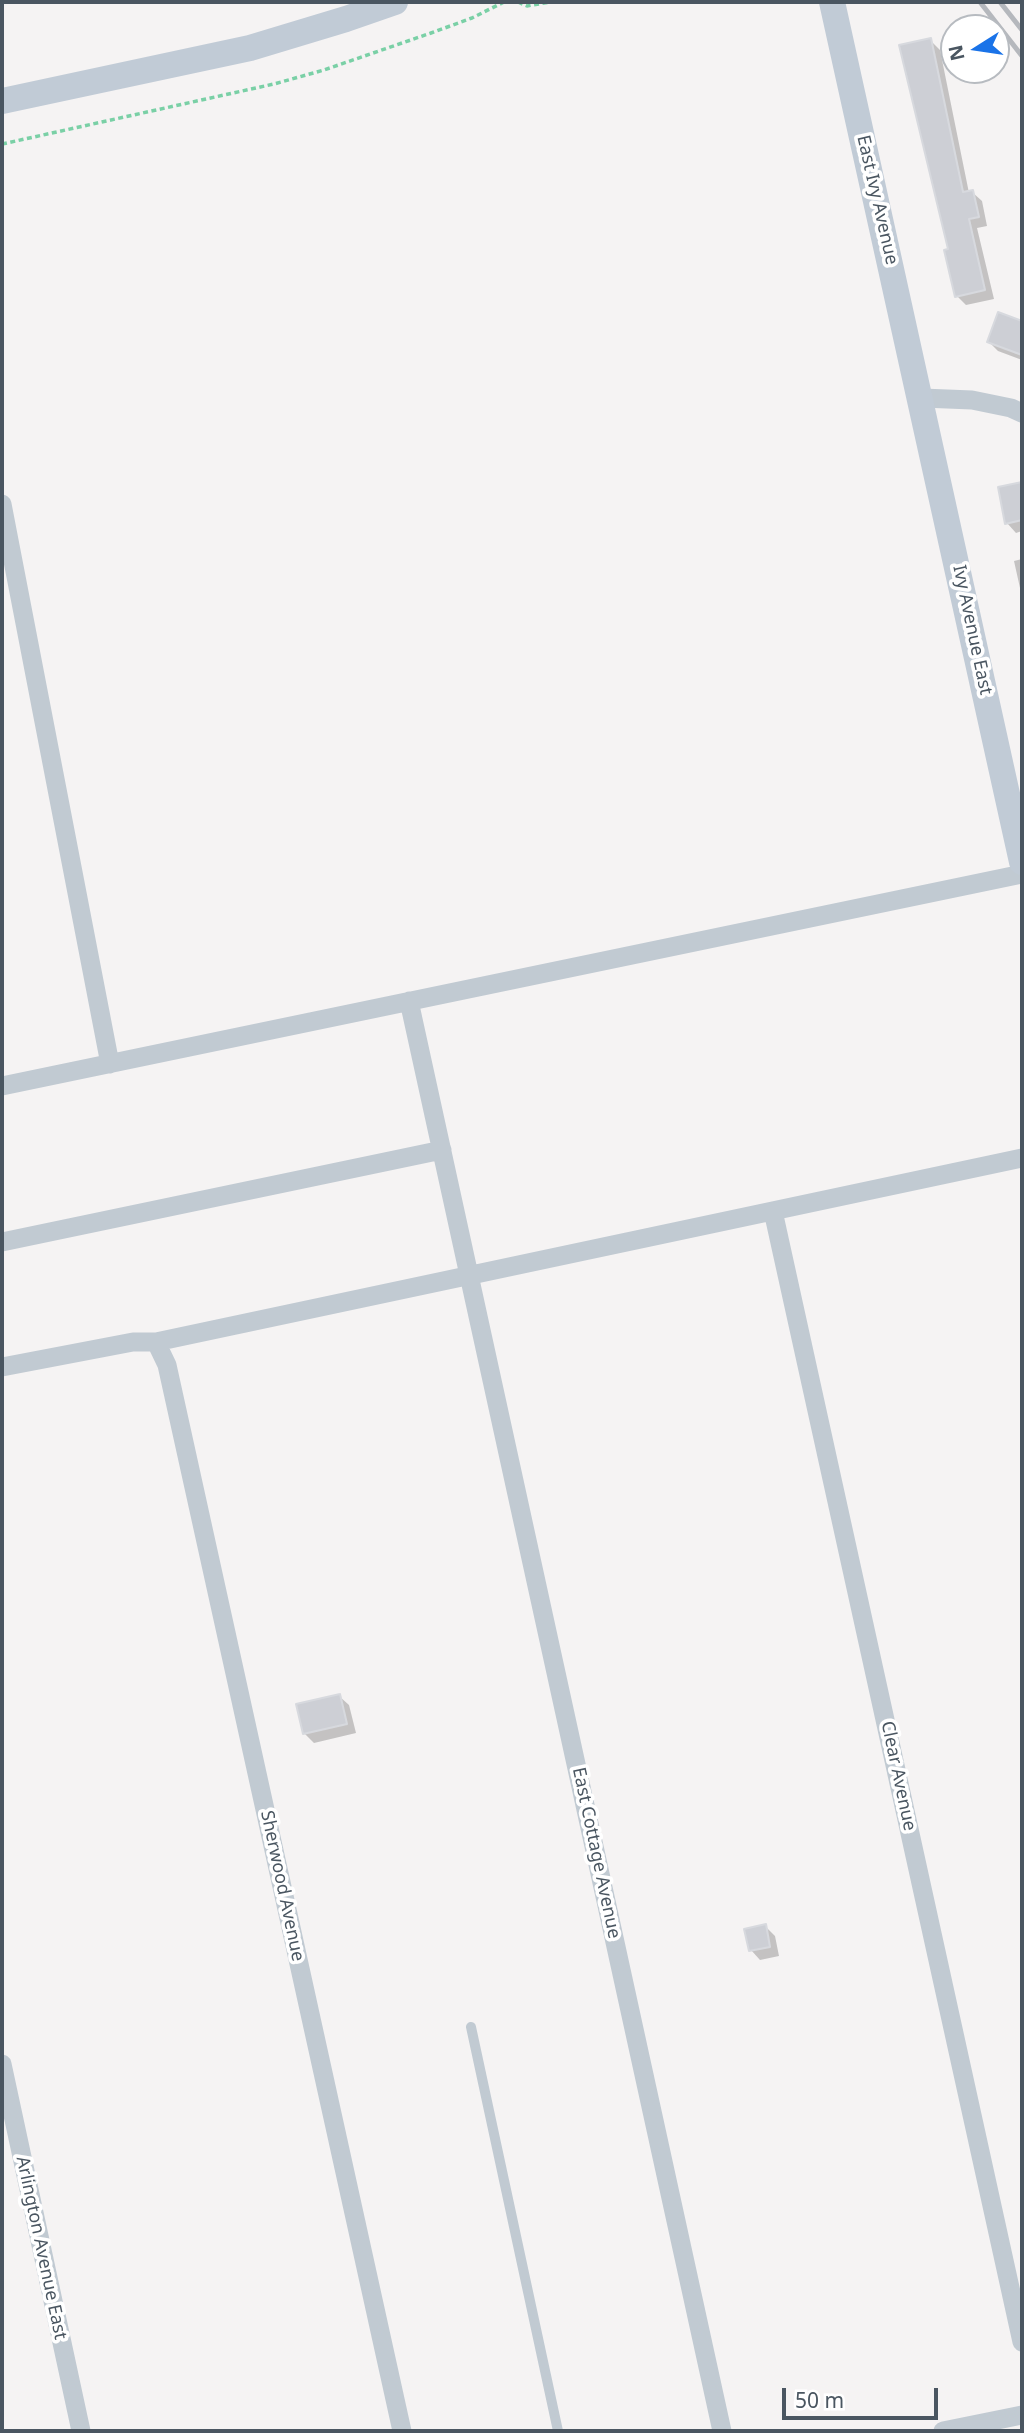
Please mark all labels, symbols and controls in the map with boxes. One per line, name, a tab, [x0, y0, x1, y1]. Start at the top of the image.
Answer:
north arrow	[940, 14, 1010, 84]
text: N	[942, 43, 971, 63]
street label: East Ivy Avenue	[852, 133, 902, 267]
street label: Ivy Avenue East	[948, 563, 996, 697]
street label: Clear Avenue	[876, 1719, 920, 1833]
street label: East Cottage Avenue	[567, 1765, 625, 1941]
street label: Sherwood Avenue	[255, 1809, 309, 1963]
street label: Arlington Avenue East	[11, 2154, 71, 2342]
scale bar	[786, 2374, 942, 2418]
text: 50 m	[795, 2386, 844, 2414]

